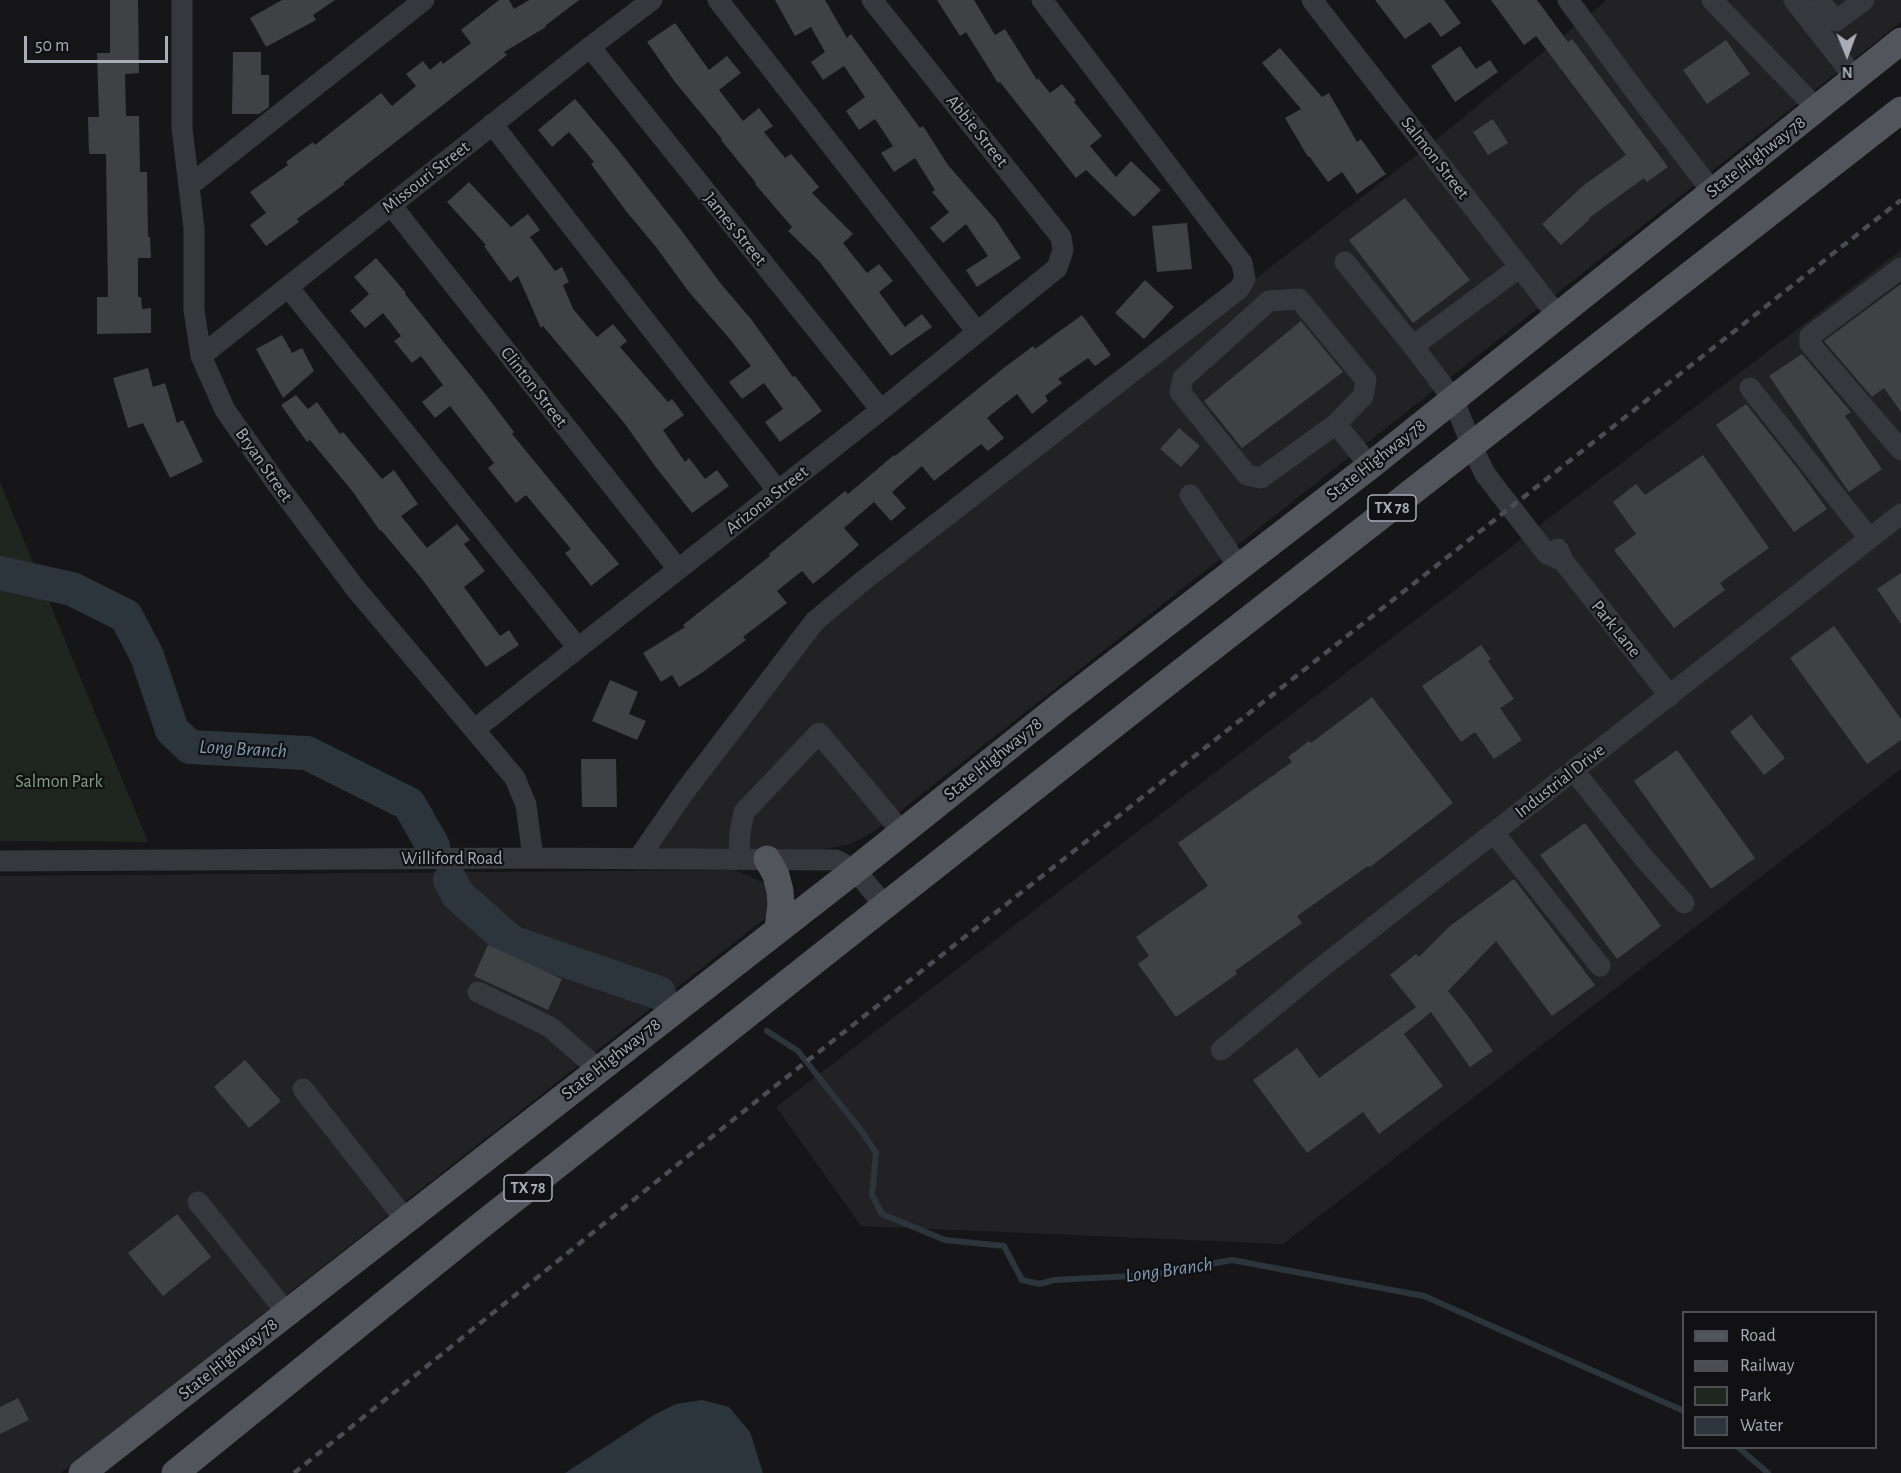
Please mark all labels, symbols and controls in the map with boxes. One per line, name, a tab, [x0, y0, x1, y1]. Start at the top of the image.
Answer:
scale bar	[27, 24, 171, 62]
north arrow	[1817, 24, 1877, 84]
text: 50 m	[35, 37, 69, 55]
text: N	[1842, 64, 1853, 80]
street label: Abbie Street	[941, 90, 1013, 172]
street label: State Highway 78	[1702, 111, 1810, 203]
street label: Salmon Street	[1396, 113, 1474, 203]
street label: Missouri Street	[378, 136, 474, 218]
street label: James Street	[699, 188, 771, 270]
street label: Clinton Street	[496, 342, 572, 432]
street label: State Highway 78	[1322, 414, 1430, 506]
street label: Bryan Street	[231, 424, 297, 506]
street label: Arizona Street	[721, 461, 813, 539]
road number: TX 78	[1368, 495, 1416, 521]
street label: Park Lane	[1586, 596, 1646, 662]
street label: State Highway 78	[939, 713, 1047, 805]
water label: Long Branch	[199, 735, 287, 763]
street label: Industrial Drive	[1511, 739, 1609, 823]
park label: Salmon Park	[15, 771, 103, 793]
street label: Williford Road	[401, 848, 503, 870]
street label: State Highway 78	[557, 1013, 665, 1105]
road number: TX 78	[504, 1175, 552, 1201]
water label: Long Branch	[1124, 1252, 1214, 1288]
legend	[1682, 1311, 1877, 1449]
street label: State Highway 78	[174, 1313, 282, 1405]
text: Road	[1740, 1327, 1776, 1345]
text: Railway	[1740, 1357, 1794, 1375]
text: Park	[1740, 1387, 1771, 1405]
text: Water	[1740, 1417, 1783, 1435]

